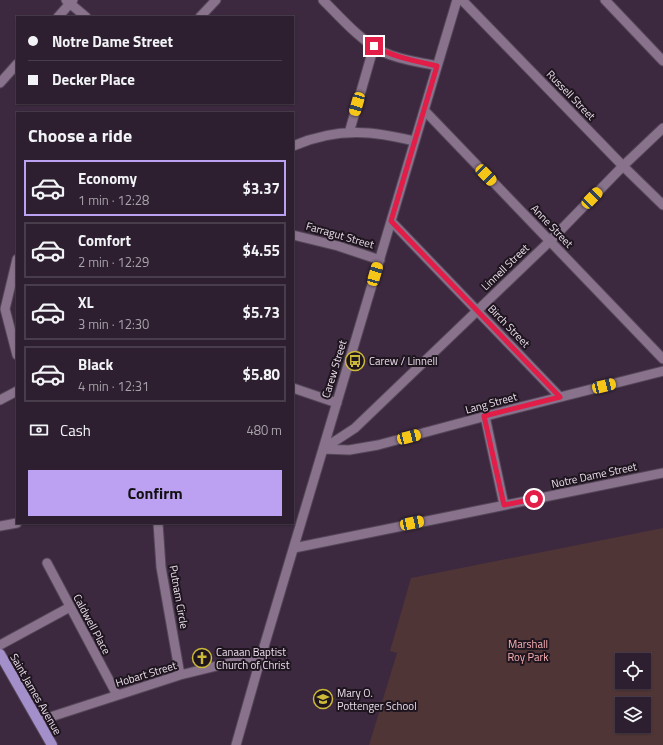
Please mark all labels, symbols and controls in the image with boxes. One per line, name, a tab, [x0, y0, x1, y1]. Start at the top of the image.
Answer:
text: Notre Dame Street	[52, 30, 173, 53]
route end	[365, 37, 383, 55]
street label: Russell Street	[543, 66, 599, 124]
text: Decker Place	[52, 68, 135, 91]
car	[348, 91, 366, 117]
text: Choose a ride	[28, 122, 132, 149]
car	[473, 162, 499, 188]
text: Economy	[78, 167, 137, 190]
icon: car	[30, 170, 66, 206]
text: $3.37	[243, 177, 280, 200]
car	[579, 185, 605, 211]
text: 1 min · 12:28	[78, 190, 149, 210]
street label: Anne Street	[527, 201, 577, 251]
street label: Farragut Street	[304, 218, 376, 252]
text: Comfort	[78, 229, 131, 252]
icon: car	[30, 232, 66, 268]
text: $4.55	[243, 239, 280, 262]
street label: Linnell Street	[478, 240, 533, 294]
text: 2 min · 12:29	[78, 252, 149, 272]
car	[366, 261, 384, 287]
text: XL	[78, 291, 94, 314]
icon: car	[30, 294, 66, 330]
text: $5.73	[243, 301, 280, 324]
street label: Birch Street	[484, 301, 534, 351]
text: 3 min · 12:30	[78, 314, 149, 334]
street label: Carew Street	[318, 338, 350, 400]
bus stop icon: Carew / Linnell	[344, 350, 366, 372]
text: Black	[78, 353, 113, 376]
place label: Carew / Linnell	[369, 353, 438, 369]
icon: car	[30, 356, 66, 392]
text: $5.80	[243, 363, 280, 386]
text: 4 min · 12:31	[78, 376, 149, 396]
car	[591, 377, 617, 395]
street label: Lang Street	[463, 388, 519, 418]
icon: cash	[28, 419, 50, 441]
text: Cash	[60, 419, 91, 442]
text: 480 m	[246, 420, 282, 440]
car	[396, 428, 422, 446]
street label: Notre Dame Street	[550, 458, 638, 492]
button: Confirm	[28, 470, 282, 516]
route start	[525, 490, 543, 508]
car	[399, 515, 425, 531]
street label: Putnam Circle	[166, 564, 193, 630]
street label: Caldwell Place	[69, 591, 115, 657]
park label: Marshall Roy Park	[507, 636, 549, 665]
place label: Canaan Baptist Church of Christ	[216, 644, 290, 673]
church icon: Canaan Baptist Church of Christ	[191, 647, 213, 669]
street label: Saint James Avenue	[6, 650, 66, 738]
map controls	[615, 653, 651, 733]
button: locate	[615, 653, 651, 689]
street label: Hobart Street	[114, 657, 179, 691]
place label: Mary O. Pottenger School	[337, 685, 417, 714]
school or university icon: Mary O. Pottenger School	[312, 688, 334, 710]
button: layers	[615, 697, 651, 733]

